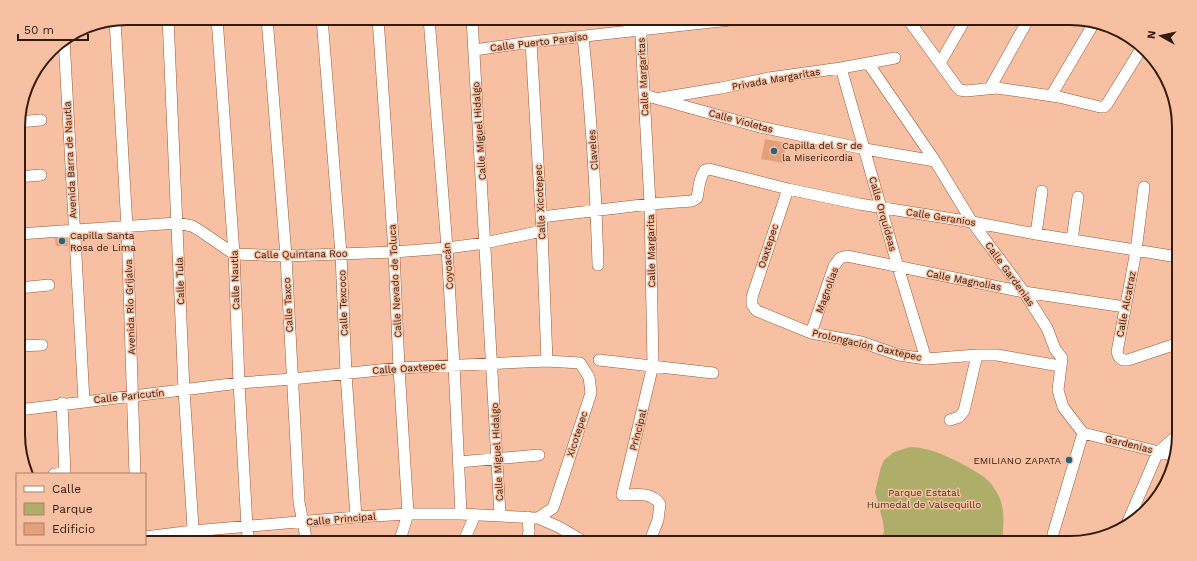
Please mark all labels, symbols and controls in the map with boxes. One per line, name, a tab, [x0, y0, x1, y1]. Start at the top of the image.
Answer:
scale bar	[18, 16, 88, 42]
north arrow	[1141, 16, 1181, 56]
text: 50 m	[24, 23, 54, 37]
text: N	[1145, 30, 1159, 40]
street label: Calle Puerto Paraíso	[489, 31, 589, 53]
street label: Calle Margaritas	[635, 37, 651, 117]
street label: Privada Margaritas	[731, 66, 821, 92]
street label: Calle Miguel Hidalgo	[470, 81, 488, 181]
street label: Avenida Barra de Nautla	[61, 101, 79, 219]
street label: Calle Violetas	[707, 107, 775, 135]
street label: Claveles	[586, 129, 600, 171]
place label: Capilla del Sr de la Misericordia	[782, 140, 862, 163]
marker: Capilla del Sr de la Misericordia	[769, 146, 779, 156]
street label: Calle Xicotepec	[533, 164, 547, 240]
street label: Calle Orquídeas	[867, 175, 899, 253]
street label: Calle Geranios	[905, 206, 977, 228]
street label: Calle Margarita	[645, 214, 657, 288]
street label: Oaxtepec	[756, 222, 780, 270]
street label: Calle Nevado de Toluca	[387, 224, 403, 338]
place label: Capilla Santa Rosa de Lima	[70, 230, 136, 253]
marker: Capilla Santa Rosa de Lima	[57, 236, 67, 246]
street label: Calle Gardenias	[983, 240, 1037, 308]
street label: Coyoacán	[441, 242, 455, 290]
street label: Calle Quintana Roo	[254, 248, 348, 260]
street label: Calle Nautla	[228, 250, 242, 310]
street label: Calle Tula	[174, 257, 186, 305]
street label: Avenida Río Grijalva	[123, 259, 137, 355]
street label: Magnolias	[814, 265, 840, 315]
street label: Calle Magnolias	[926, 267, 1002, 293]
street label: Calle Texcoco	[336, 270, 350, 336]
street label: Calle Alcatraz	[1114, 270, 1138, 338]
street label: Calle Taxco	[281, 277, 295, 333]
street label: Prolongación Oaxtepec	[811, 327, 923, 363]
street label: Calle Oaxtepec	[372, 360, 447, 376]
street label: Calle Paricutín	[93, 387, 165, 405]
street label: Calle Miguel Hidalgo	[489, 402, 505, 502]
street label: Principal	[628, 408, 648, 452]
street label: Xicotepec	[564, 409, 590, 458]
street label: Gardenias	[1104, 433, 1154, 455]
place label: EMILIANO ZAPATA	[973, 455, 1061, 466]
marker: EMILIANO ZAPATA	[1064, 455, 1074, 465]
legend	[16, 473, 146, 545]
text: Calle	[52, 482, 81, 496]
park label: Parque Estatal Humedal de Valsequillo	[867, 487, 981, 510]
text: Parque	[52, 502, 93, 516]
street label: Calle Principal	[306, 510, 376, 528]
text: Edificio	[52, 522, 95, 536]

